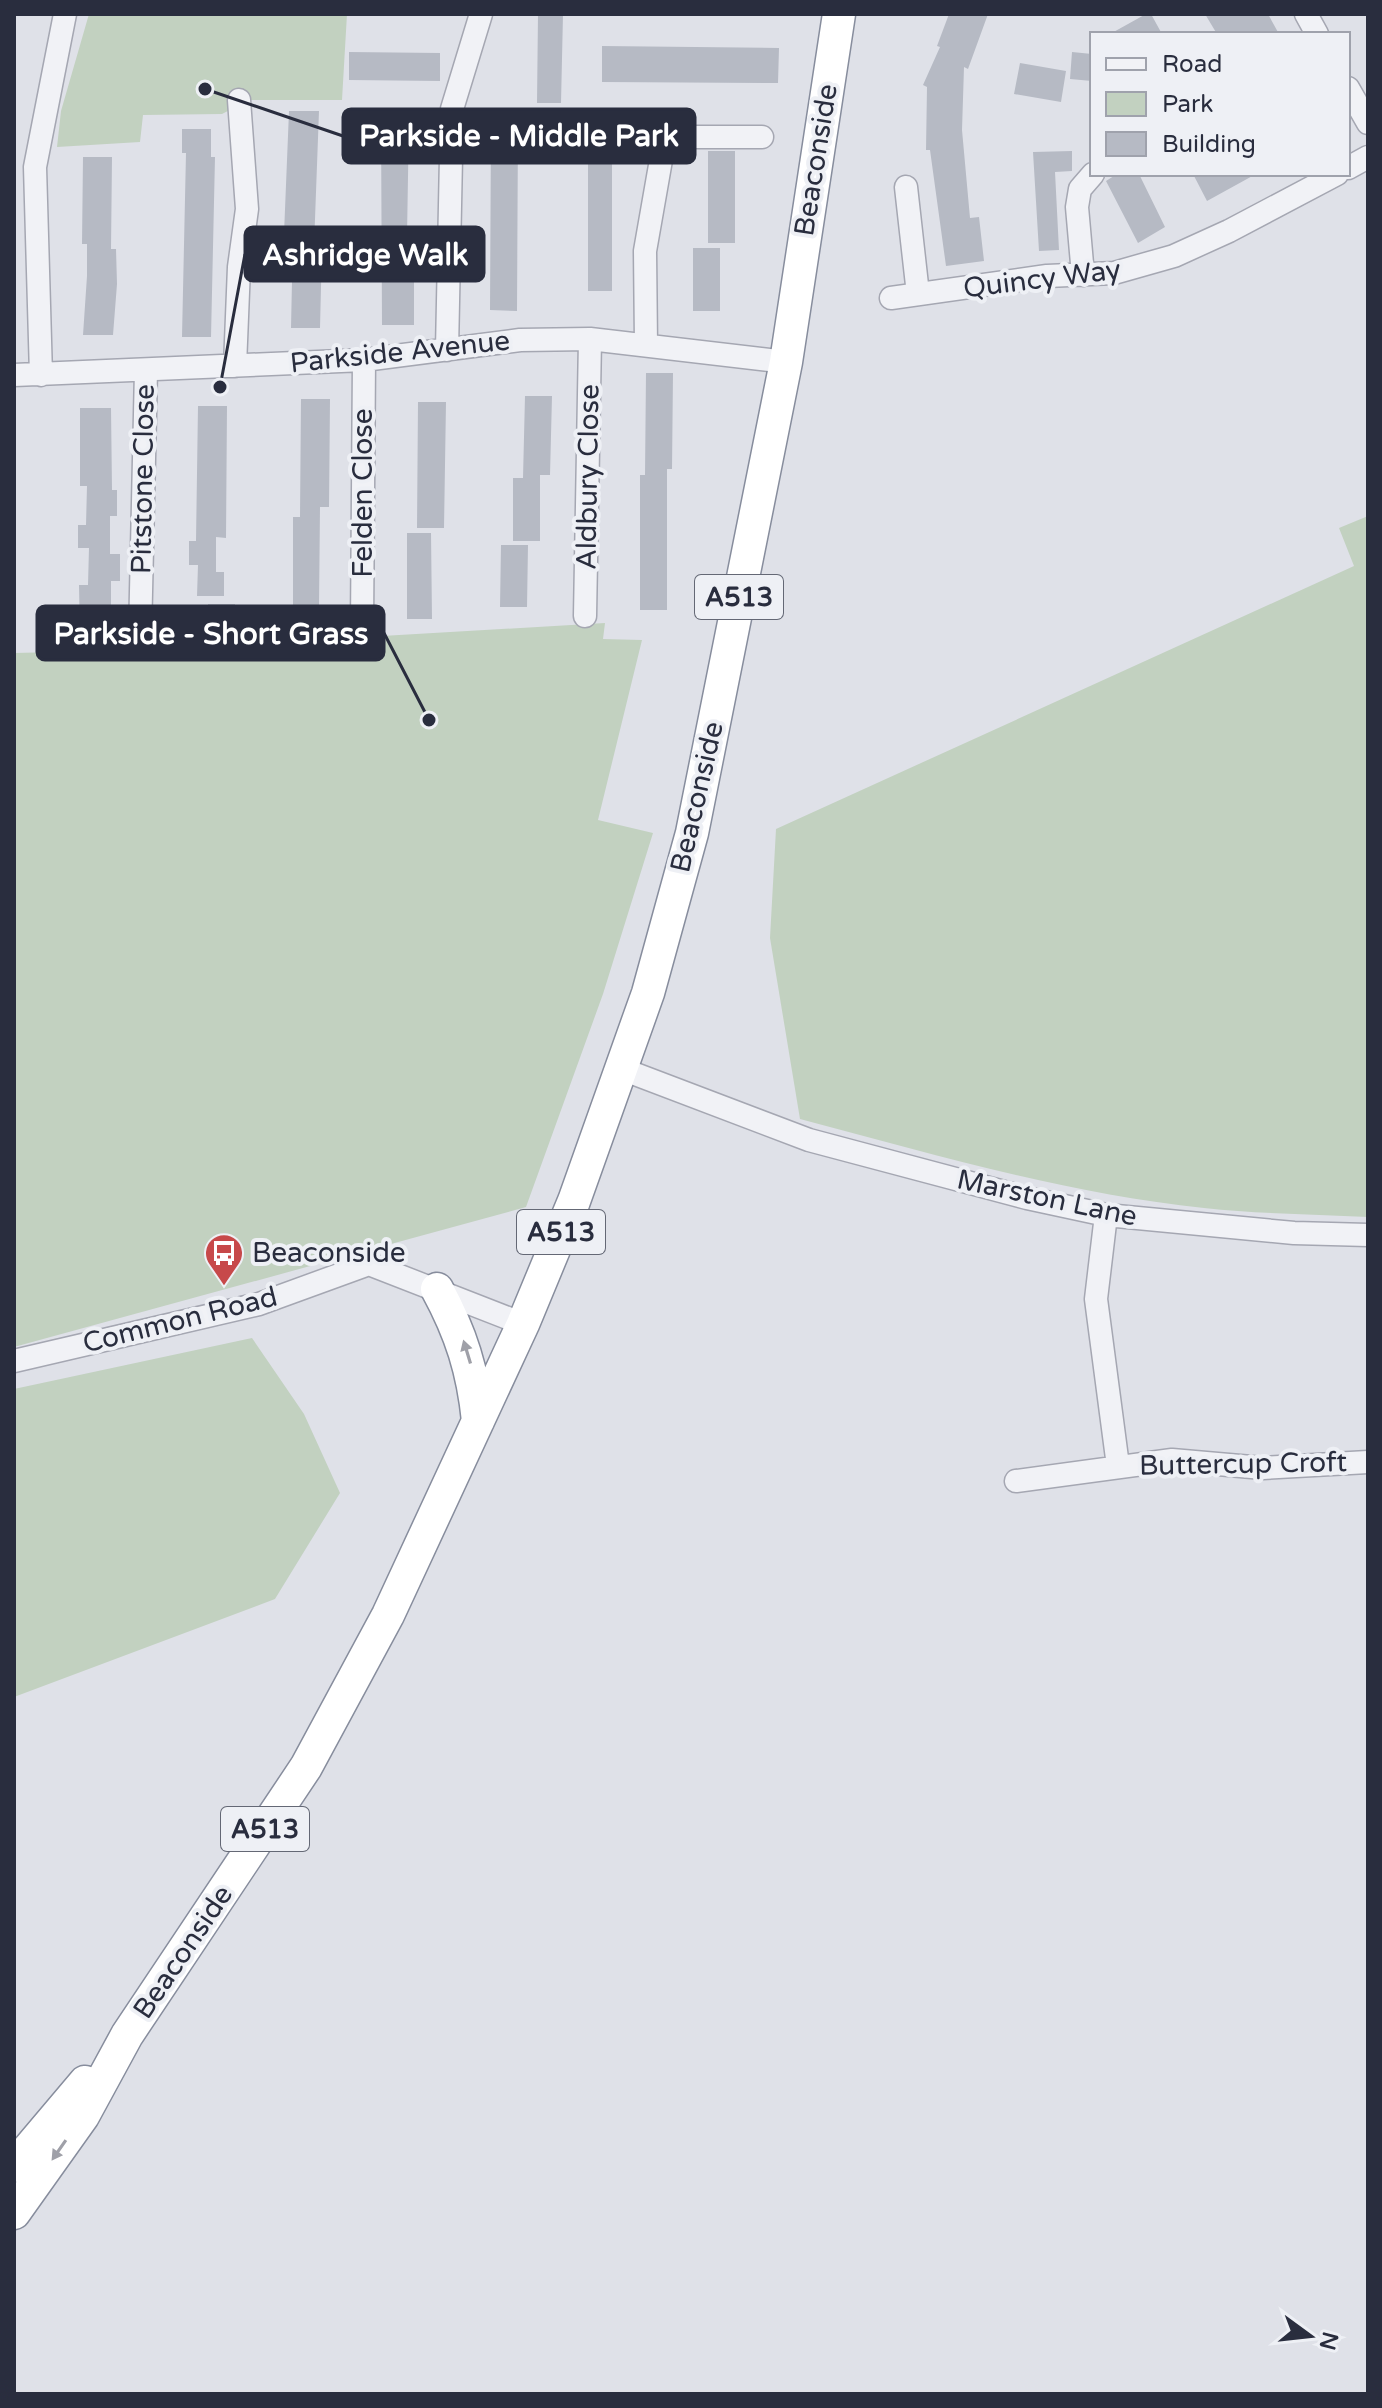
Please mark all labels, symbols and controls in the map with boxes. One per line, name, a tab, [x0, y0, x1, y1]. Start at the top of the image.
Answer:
legend	[1090, 32, 1350, 176]
text: Road	[1162, 50, 1222, 79]
street label: Beaconside	[787, 81, 845, 239]
text: Park	[1162, 90, 1213, 119]
callout: Parkside - Middle Park	[343, 109, 695, 163]
text: Parkside - Middle Park	[359, 118, 679, 155]
text: Building	[1162, 130, 1256, 159]
callout: Ashridge Walk	[245, 227, 484, 281]
text: Ashridge Walk	[262, 237, 468, 274]
street label: Quincy Way	[961, 252, 1123, 306]
street label: Parkside Avenue	[288, 324, 512, 380]
street label: Pitstone Close	[124, 384, 162, 574]
street label: Aldbury Close	[569, 384, 607, 570]
street label: Felden Close	[346, 408, 380, 578]
road number: A513	[695, 575, 783, 619]
callout: Parkside - Short Grass	[37, 606, 384, 660]
text: Parkside - Short Grass	[54, 616, 368, 653]
street label: Beaconside	[663, 718, 731, 876]
street label: Marston Lane	[954, 1162, 1140, 1234]
road number: A513	[517, 1210, 605, 1254]
bus stop icon: Beaconside	[203, 1232, 245, 1287]
place label: Beaconside	[252, 1236, 406, 1270]
street label: Common Road	[79, 1279, 281, 1361]
one-way arrow	[460, 1340, 472, 1364]
street label: Buttercup Croft	[1139, 1445, 1348, 1483]
road number: A513	[221, 1807, 309, 1851]
street label: Beaconside	[126, 1879, 240, 2025]
one-way arrow	[51, 2139, 67, 2161]
north arrow	[1270, 2296, 1350, 2376]
text: N	[1314, 2329, 1343, 2353]

